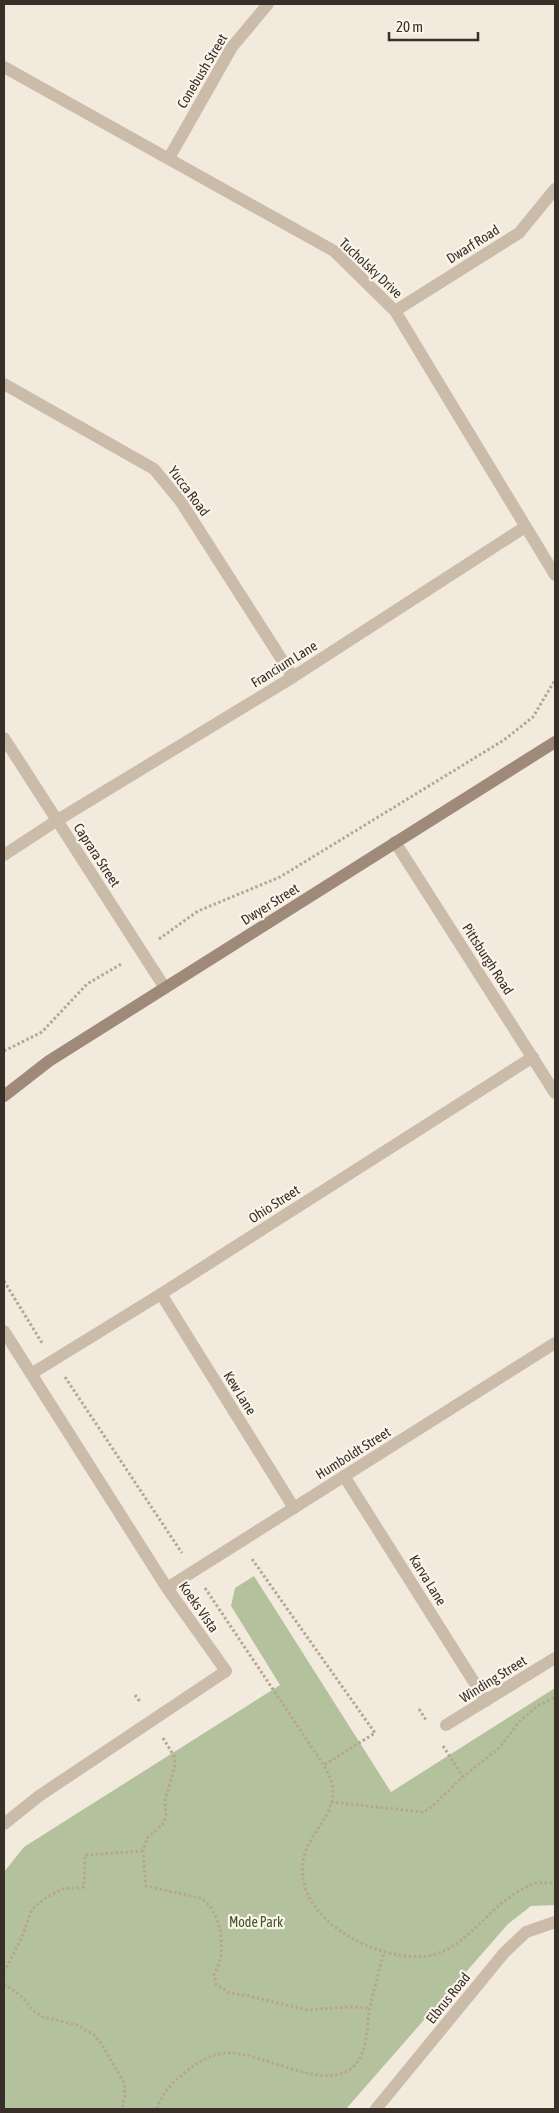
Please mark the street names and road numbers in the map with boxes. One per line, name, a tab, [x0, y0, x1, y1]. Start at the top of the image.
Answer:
street label: Conebush Street	[174, 31, 230, 111]
street label: Dwarf Road	[444, 222, 502, 266]
street label: Tucholsky Drive	[336, 235, 406, 301]
street label: Yucca Road	[165, 463, 213, 519]
street label: Francium Lane	[248, 637, 320, 691]
street label: Caprara Street	[70, 820, 124, 890]
street label: Dwyer Street	[238, 880, 302, 928]
street label: Pittsburgh Road	[459, 921, 517, 997]
street label: Ohio Street	[246, 1182, 302, 1226]
street label: Kew Lane	[220, 1368, 260, 1418]
street label: Humboldt Street	[313, 1424, 393, 1482]
street label: Karva Lane	[406, 1552, 450, 1608]
street label: Koeks Vista	[176, 1579, 222, 1635]
street label: Winding Street	[457, 1652, 529, 1706]
street label: Elbrus Road	[423, 1969, 473, 2027]

